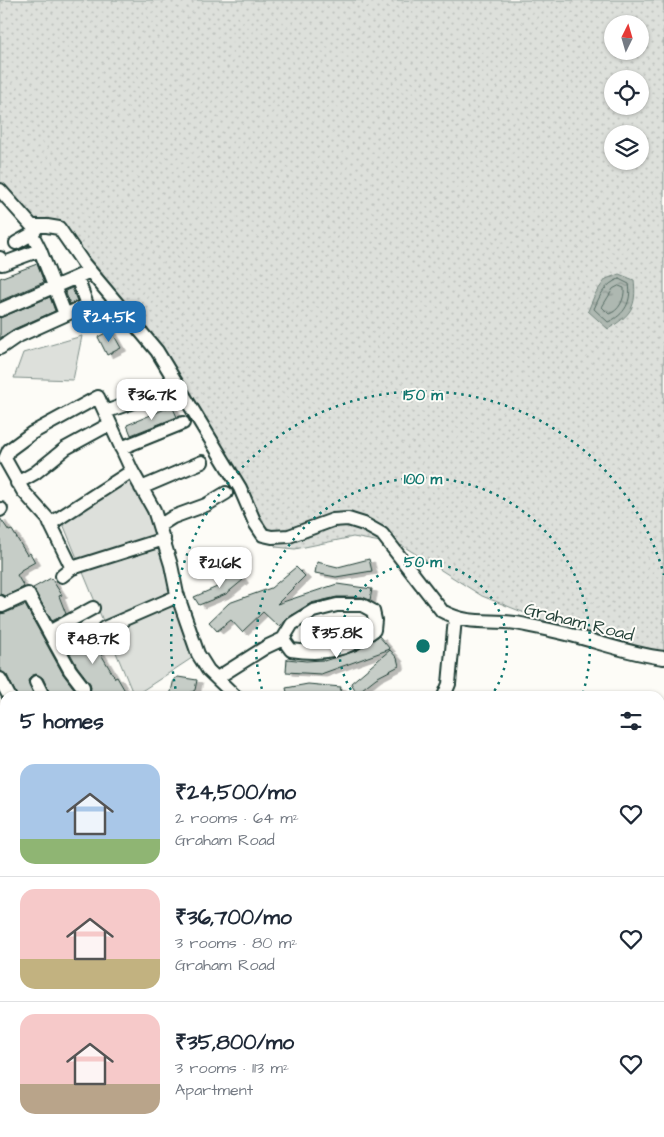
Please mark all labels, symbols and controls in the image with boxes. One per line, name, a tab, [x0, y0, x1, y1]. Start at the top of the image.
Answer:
north arrow	[604, 15, 649, 60]
map controls	[604, 15, 649, 170]
button: locate	[604, 70, 649, 115]
button: layers	[604, 125, 649, 170]
pin: ₹24.5K	[68, 300, 150, 343]
text: ₹24.5K	[83, 306, 135, 328]
pin: ₹36.7K	[111, 378, 193, 421]
text: ₹36.7K	[127, 384, 177, 406]
text: 150 m	[403, 385, 443, 406]
text: 100 m	[404, 469, 443, 490]
pin: ₹21.6K	[179, 546, 261, 589]
text: ₹21.6K	[199, 552, 241, 574]
text: 50 m	[404, 552, 442, 573]
street label: Graham Road	[522, 596, 636, 648]
pin: ₹35.8K	[296, 616, 378, 659]
pin: ₹48.7K	[52, 622, 134, 665]
text: ₹35.8K	[312, 622, 362, 644]
text: ₹48.7K	[67, 628, 119, 650]
centre of rings	[414, 637, 432, 655]
text: 5 homes	[20, 707, 104, 736]
icon: filters	[617, 707, 645, 735]
text: ₹24,500/mo	[175, 778, 296, 807]
icon: home	[60, 784, 120, 844]
icon: heart	[617, 800, 645, 828]
text: 2 rooms · 64 m²	[175, 807, 299, 829]
text: Graham Road	[175, 829, 275, 851]
text: ₹36,700/mo	[175, 903, 292, 932]
icon: home	[60, 909, 120, 969]
icon: heart	[617, 925, 645, 953]
text: 3 rooms · 80 m²	[175, 932, 297, 954]
text: Graham Road	[175, 954, 275, 976]
text: ₹35,800/mo	[175, 1028, 294, 1057]
icon: home	[60, 1034, 120, 1094]
icon: heart	[617, 1050, 645, 1078]
text: 3 rooms · 113 m²	[175, 1057, 289, 1079]
text: Apartment	[175, 1079, 253, 1101]

